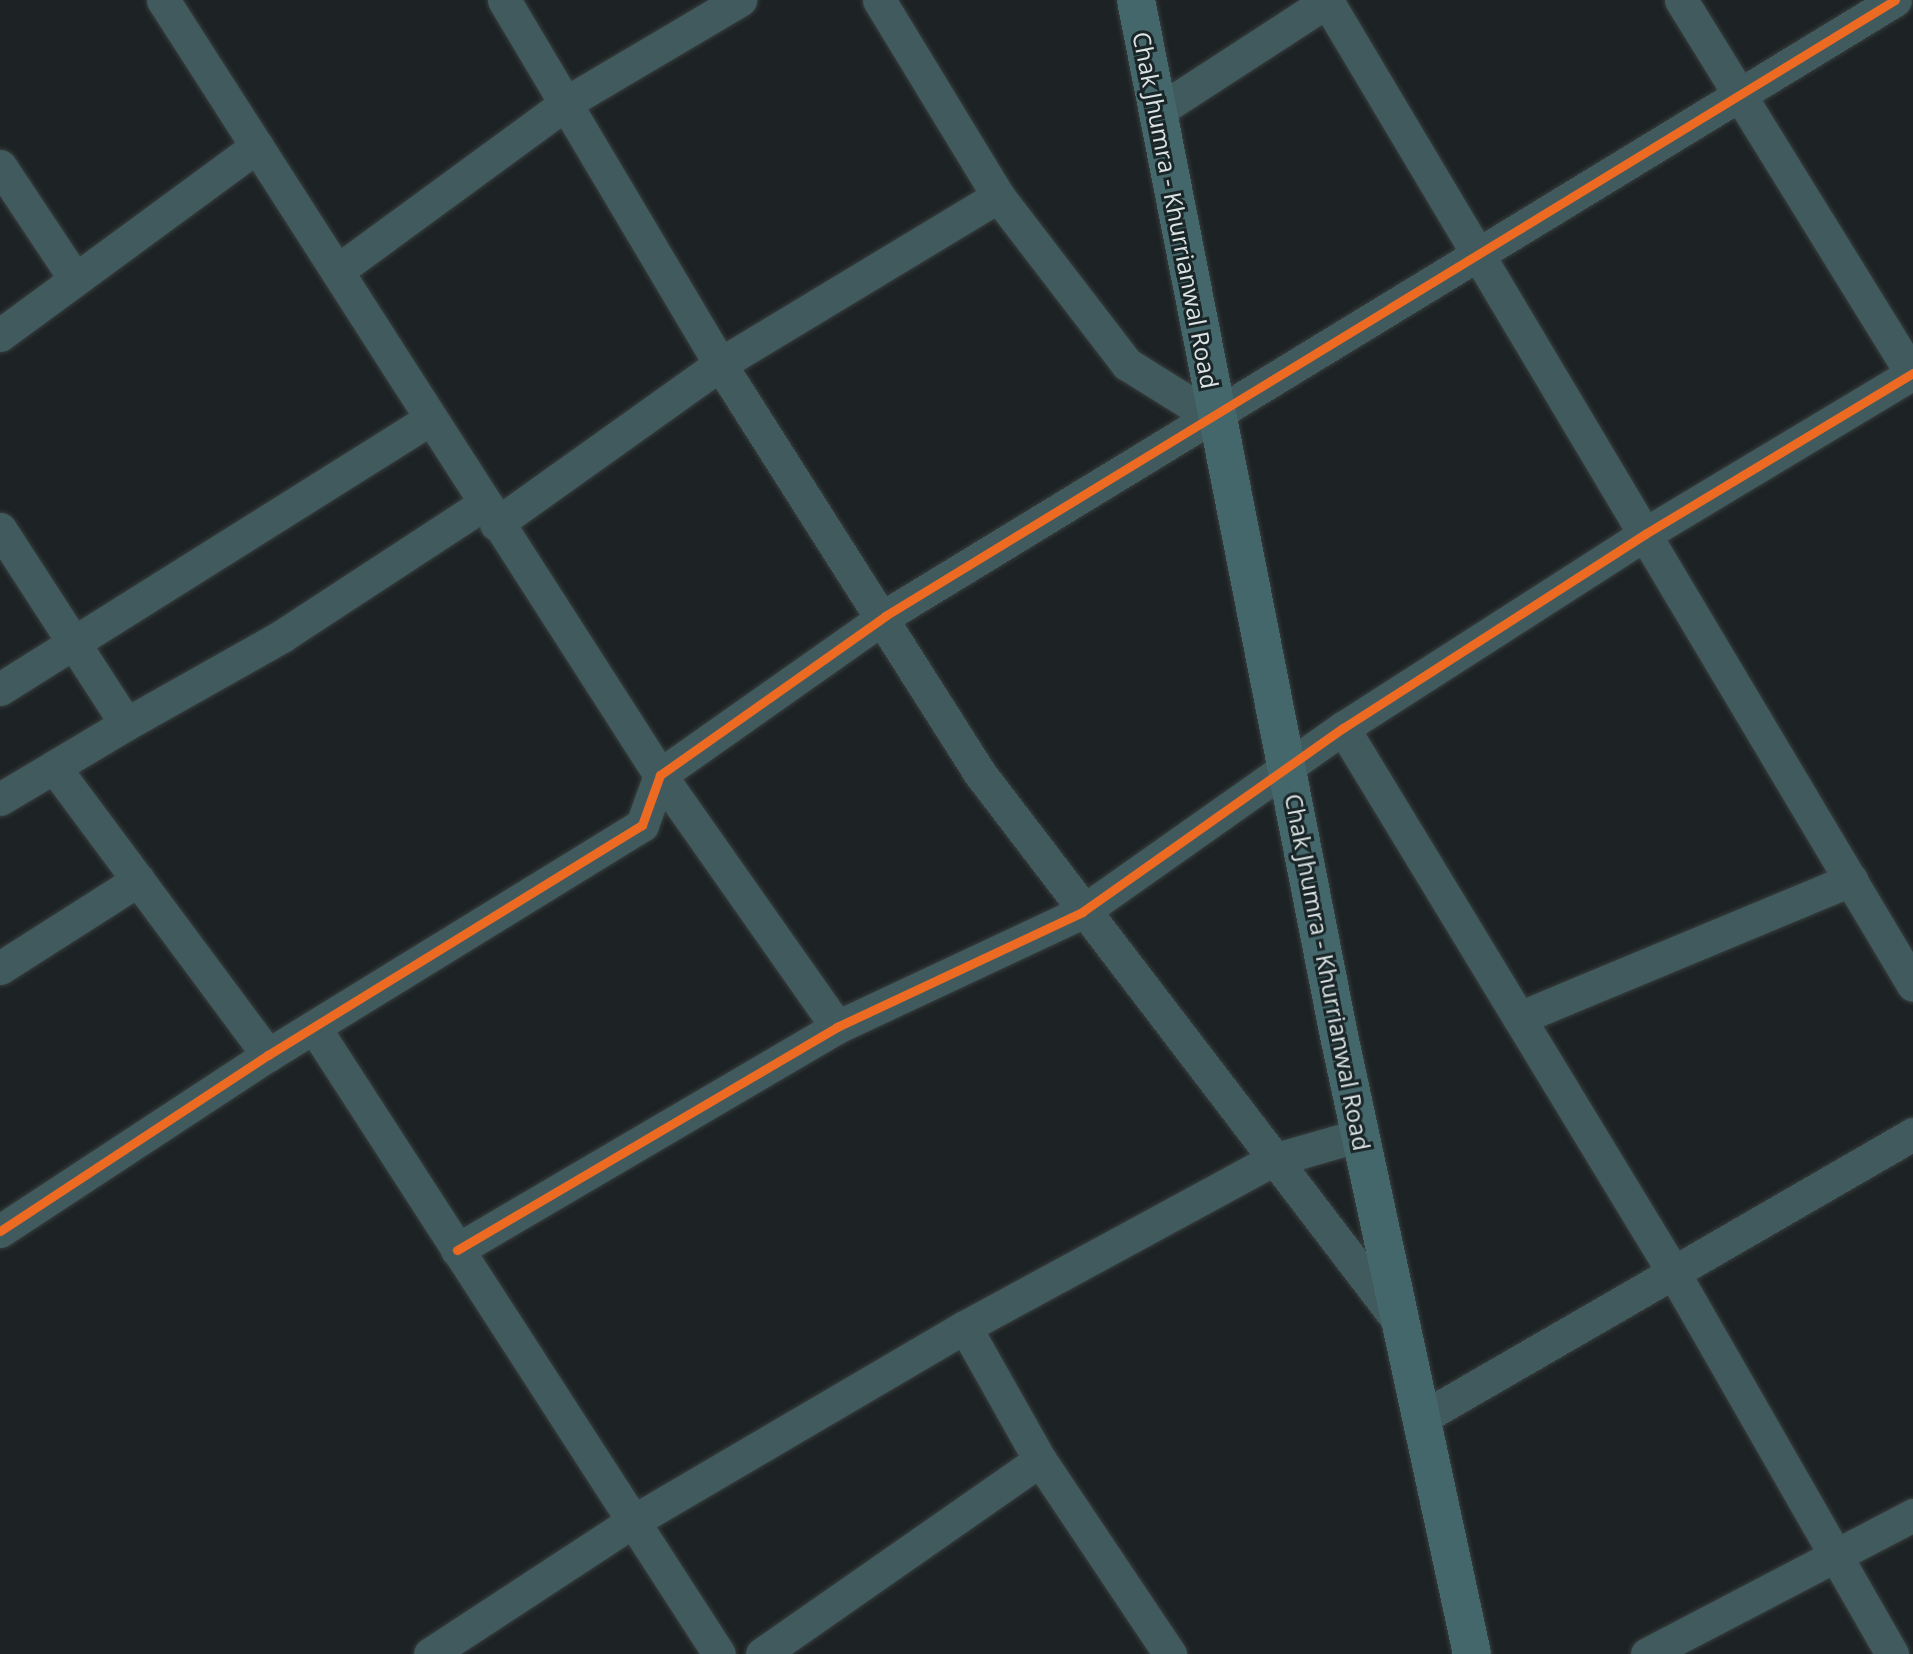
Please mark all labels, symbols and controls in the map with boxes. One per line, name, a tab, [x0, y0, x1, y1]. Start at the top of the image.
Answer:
street label: Chak Jhumra - Khurrianwal Road	[1127, 29, 1225, 391]
street label: Chak Jhumra - Khurrianwal Road	[1279, 791, 1377, 1153]

